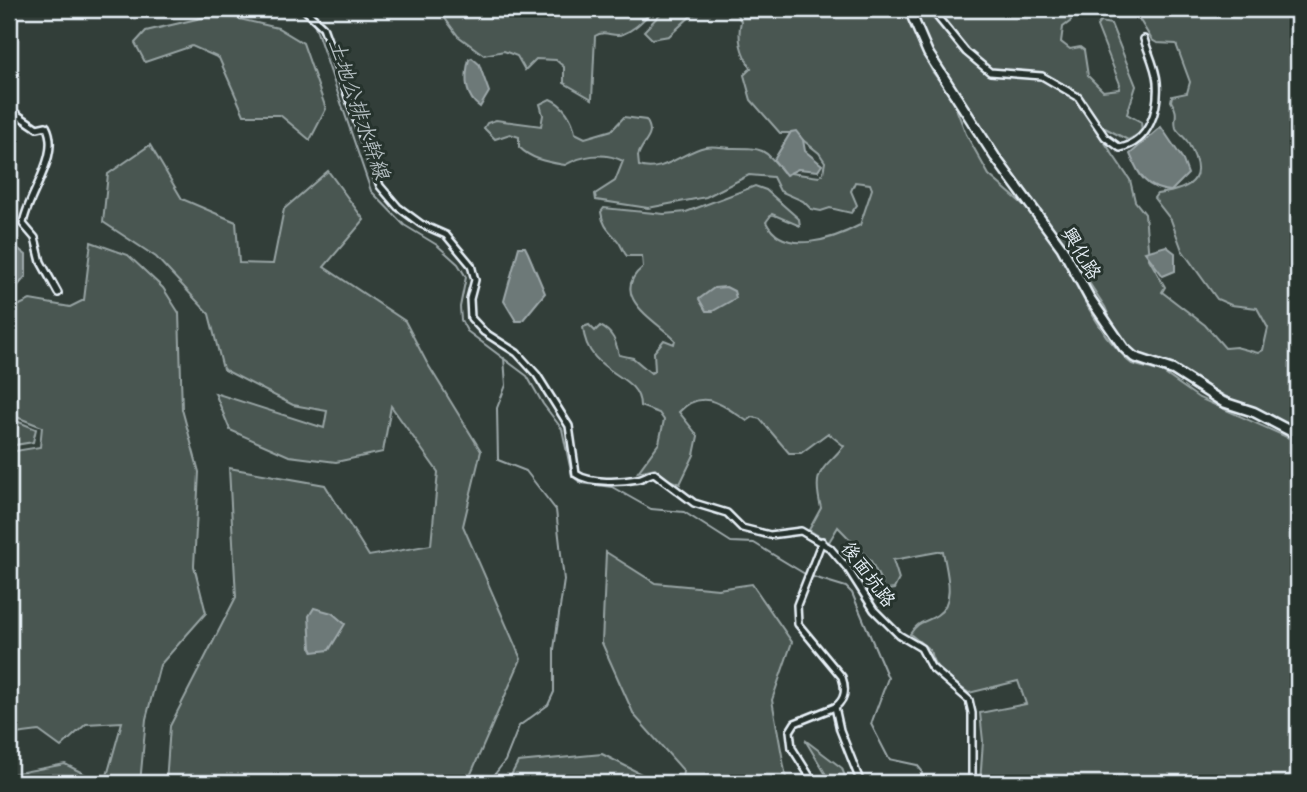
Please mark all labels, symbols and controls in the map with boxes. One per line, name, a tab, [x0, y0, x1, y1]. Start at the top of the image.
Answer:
water label: 土地公排水幹線	[317, 33, 401, 186]
street label: 興化路	[1053, 220, 1110, 286]
street label: 後面坑路	[833, 534, 905, 615]

